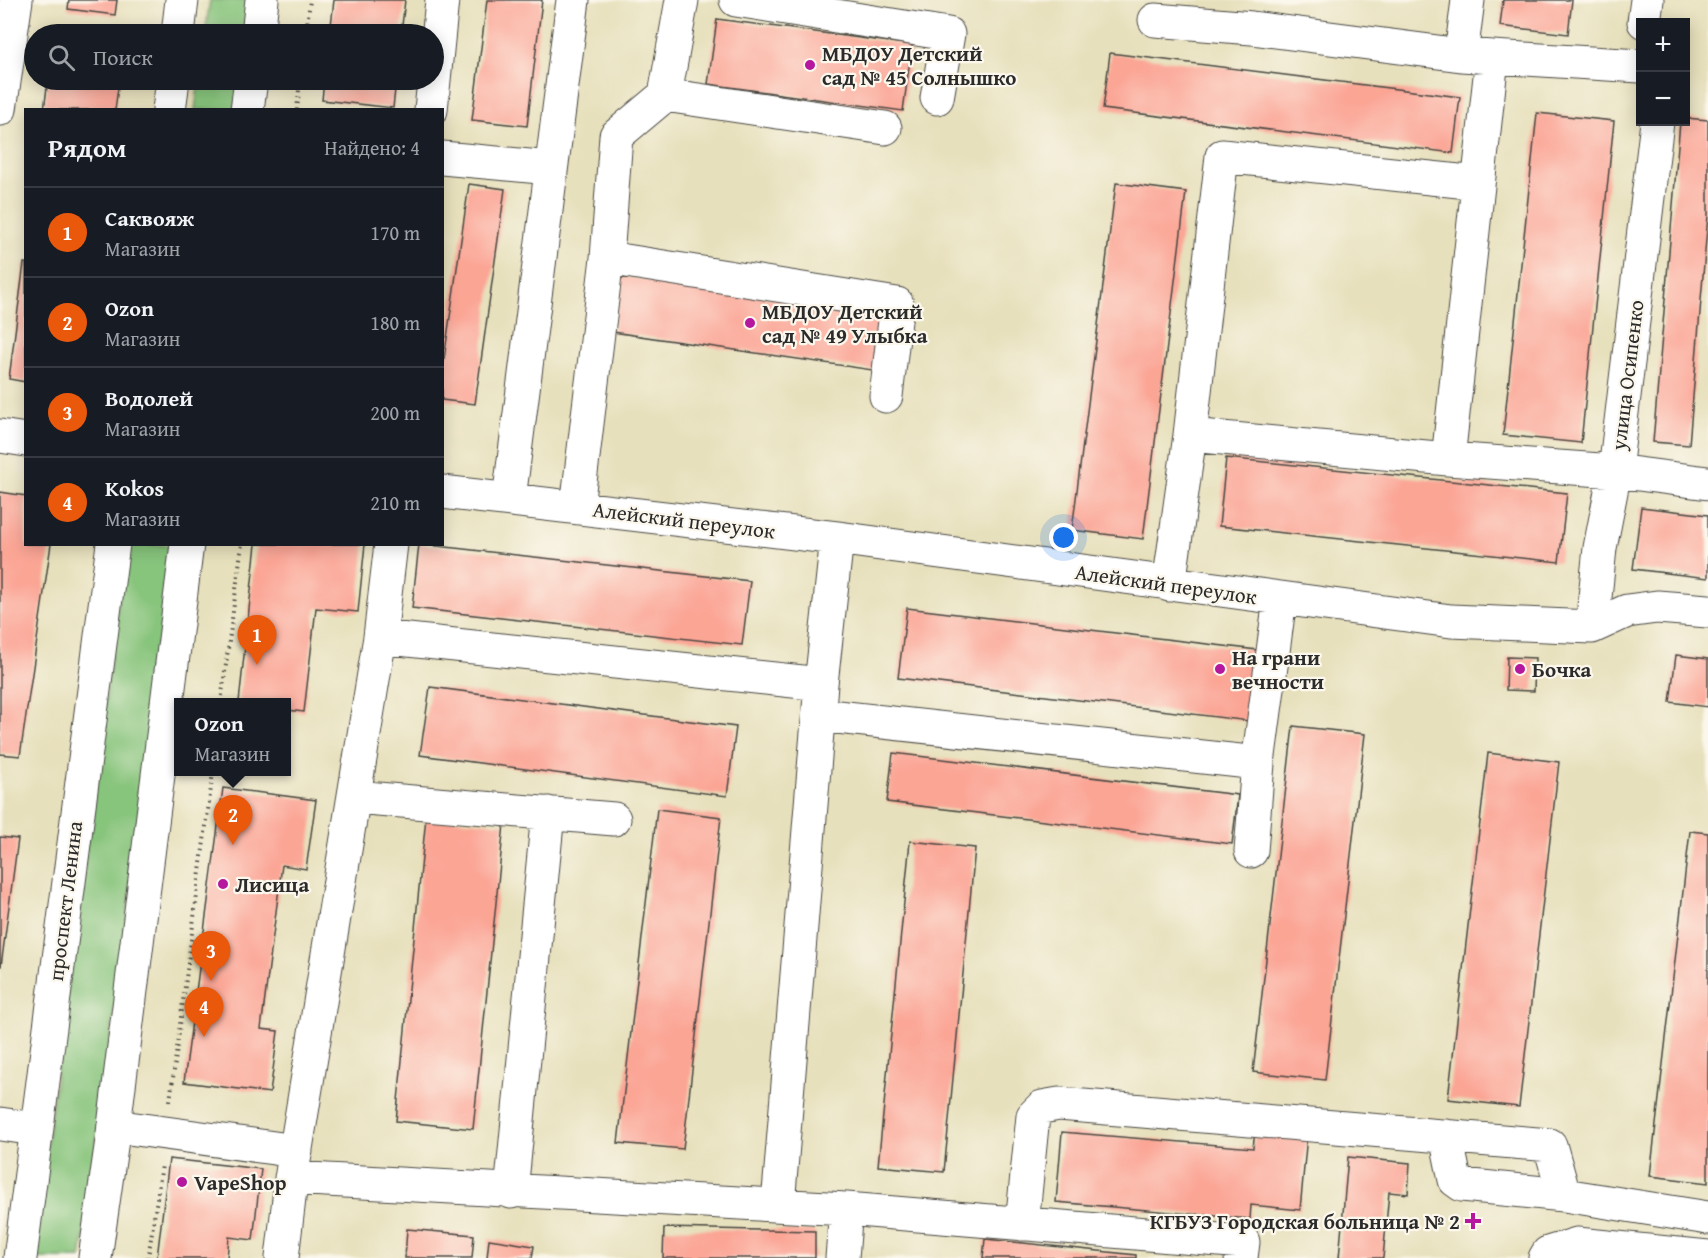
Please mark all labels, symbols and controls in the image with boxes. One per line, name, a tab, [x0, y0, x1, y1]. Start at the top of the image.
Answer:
map controls	[1636, 18, 1690, 126]
button: +	[1636, 18, 1690, 72]
search box	[24, 24, 444, 90]
place label: МБДОУ Детский сад № 45 Солнышко	[822, 38, 1016, 93]
icon: search	[45, 41, 78, 74]
text: Поиск	[93, 41, 153, 73]
marker: МБДОУ Детский сад № 45 Солнышко	[803, 58, 817, 72]
button: −	[1636, 72, 1690, 126]
text: Рядом	[48, 128, 126, 167]
text: Найдено: 4	[324, 133, 420, 162]
text: Саквояж	[105, 202, 194, 234]
text: 1	[62, 218, 73, 247]
text: 170 m	[370, 218, 420, 247]
text: Магазин	[105, 234, 180, 263]
text: Ozon	[105, 292, 154, 324]
place label: МБДОУ Детский сад № 49 Улыбка	[762, 296, 928, 351]
street label: улица Осипенко	[1602, 298, 1652, 453]
text: 2	[62, 308, 73, 337]
text: 180 m	[370, 308, 420, 337]
marker: МБДОУ Детский сад № 49 Улыбка	[743, 316, 757, 330]
text: Магазин	[105, 324, 180, 353]
text: Водолей	[105, 382, 193, 414]
text: 3	[62, 398, 73, 427]
text: 200 m	[370, 398, 420, 427]
text: Магазин	[105, 414, 180, 443]
text: Kokos	[105, 472, 164, 504]
text: 4	[62, 488, 73, 517]
text: 210 m	[370, 488, 420, 517]
street label: Алейский переулок	[591, 493, 777, 547]
text: Магазин	[105, 504, 180, 533]
your location	[1049, 523, 1078, 552]
street label: Алейский переулок	[1073, 556, 1259, 612]
pin: 1	[238, 616, 276, 665]
place label: На грани вечности	[1232, 642, 1324, 697]
place label: Бочка	[1532, 654, 1592, 685]
marker: На грани вечности	[1213, 662, 1227, 676]
marker: Бочка	[1513, 662, 1527, 676]
popup	[174, 698, 291, 776]
text: Ozon	[195, 707, 244, 739]
text: Магазин	[195, 739, 270, 768]
pin: 2	[214, 796, 252, 845]
street label: проспект Ленина	[40, 819, 90, 983]
place label: Лисица	[235, 869, 309, 900]
marker: Лисица	[216, 877, 230, 891]
pin: 3	[192, 932, 230, 981]
pin: 4	[184, 988, 224, 1037]
place label: VapeShop	[194, 1167, 286, 1198]
marker: VapeShop	[175, 1175, 189, 1189]
place label: КГБУЗ Городская больница № 2	[1150, 1206, 1460, 1237]
marker: КГБУЗ Городская больница № 2	[1464, 1212, 1482, 1230]

